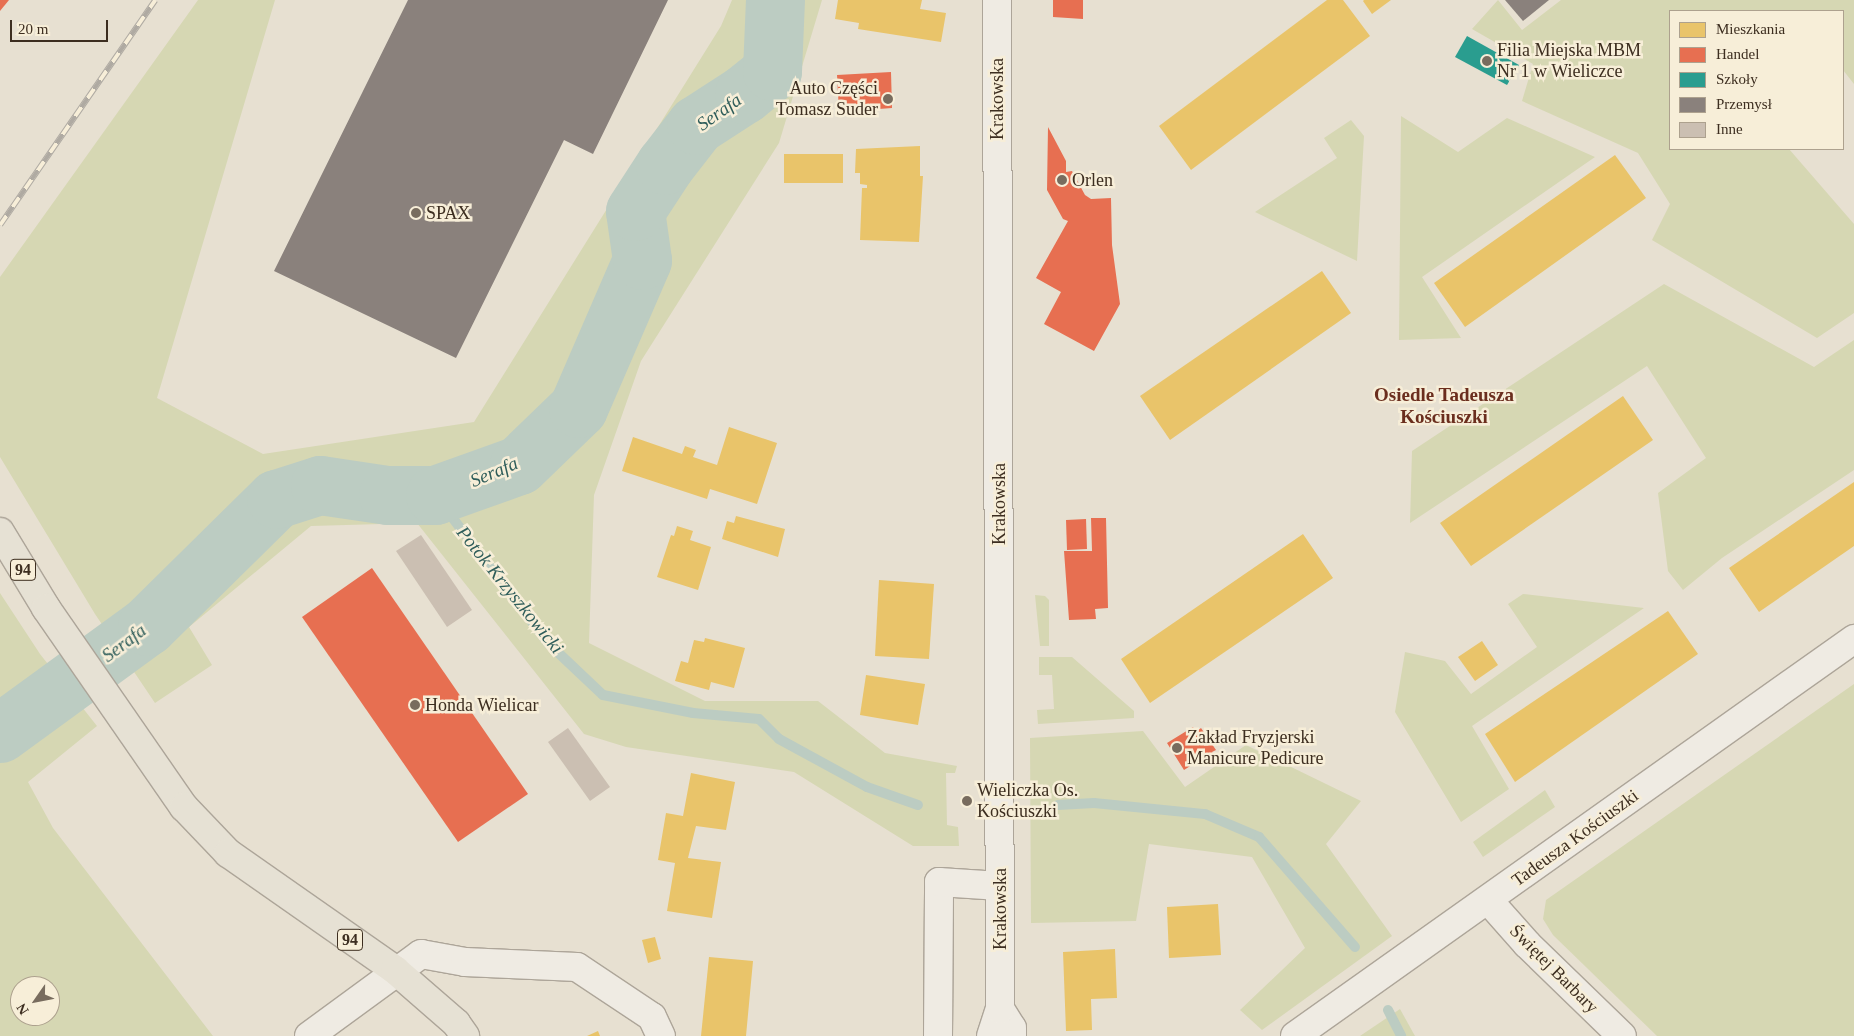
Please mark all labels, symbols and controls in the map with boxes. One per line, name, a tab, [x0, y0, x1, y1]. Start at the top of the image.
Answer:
scale bar	[12, 10, 110, 42]
legend	[1669, 10, 1844, 150]
text: 20 m	[18, 21, 48, 37]
text: Mieszkania	[1716, 21, 1785, 37]
place label: Filia Miejska MBM Nr 1 w Wieliczce	[1497, 40, 1641, 82]
text: Handel	[1716, 46, 1759, 62]
marker: Filia Miejska MBM Nr 1 w Wieliczce	[1481, 55, 1493, 67]
street label: Krakowska	[986, 58, 1008, 140]
text: Szkoły	[1716, 71, 1758, 87]
place label: Auto Części Tomasz Suder	[776, 78, 878, 120]
water label: Serafa	[692, 88, 746, 136]
marker: Auto Części Tomasz Suder	[882, 93, 894, 105]
text: Przemysł	[1716, 96, 1772, 112]
text: Inne	[1716, 121, 1743, 137]
place label: Orlen	[1072, 169, 1113, 191]
marker: Orlen	[1056, 174, 1068, 186]
place label: SPAX	[426, 202, 470, 224]
marker: SPAX	[410, 207, 422, 219]
district label: Osiedle Tadeusza Kościuszki	[1374, 384, 1514, 428]
water label: Serafa	[467, 452, 521, 492]
street label: Krakowska	[988, 463, 1010, 545]
water label: Potok Krzyszkowicki	[451, 522, 569, 658]
road number: 94	[9, 556, 37, 584]
water label: Serafa	[97, 619, 151, 667]
place label: Honda Wielicar	[425, 694, 539, 716]
marker: Honda Wielicar	[409, 699, 421, 711]
place label: Zakład Fryzjerski Manicure Pedicure	[1187, 727, 1323, 770]
marker: Zakład Fryzjerski Manicure Pedicure	[1171, 742, 1183, 754]
place label: Wieliczka Os. Kościuszki	[977, 780, 1078, 822]
street label: Tadeusza Kościuszki	[1507, 785, 1643, 891]
marker: Wieliczka Os. Kościuszki	[961, 795, 973, 807]
street label: Krakowska	[989, 868, 1011, 950]
street label: Świętej Barbary	[1505, 920, 1603, 1018]
road number: 94	[336, 926, 364, 954]
north arrow	[10, 976, 60, 1026]
text: N	[14, 1001, 32, 1017]

